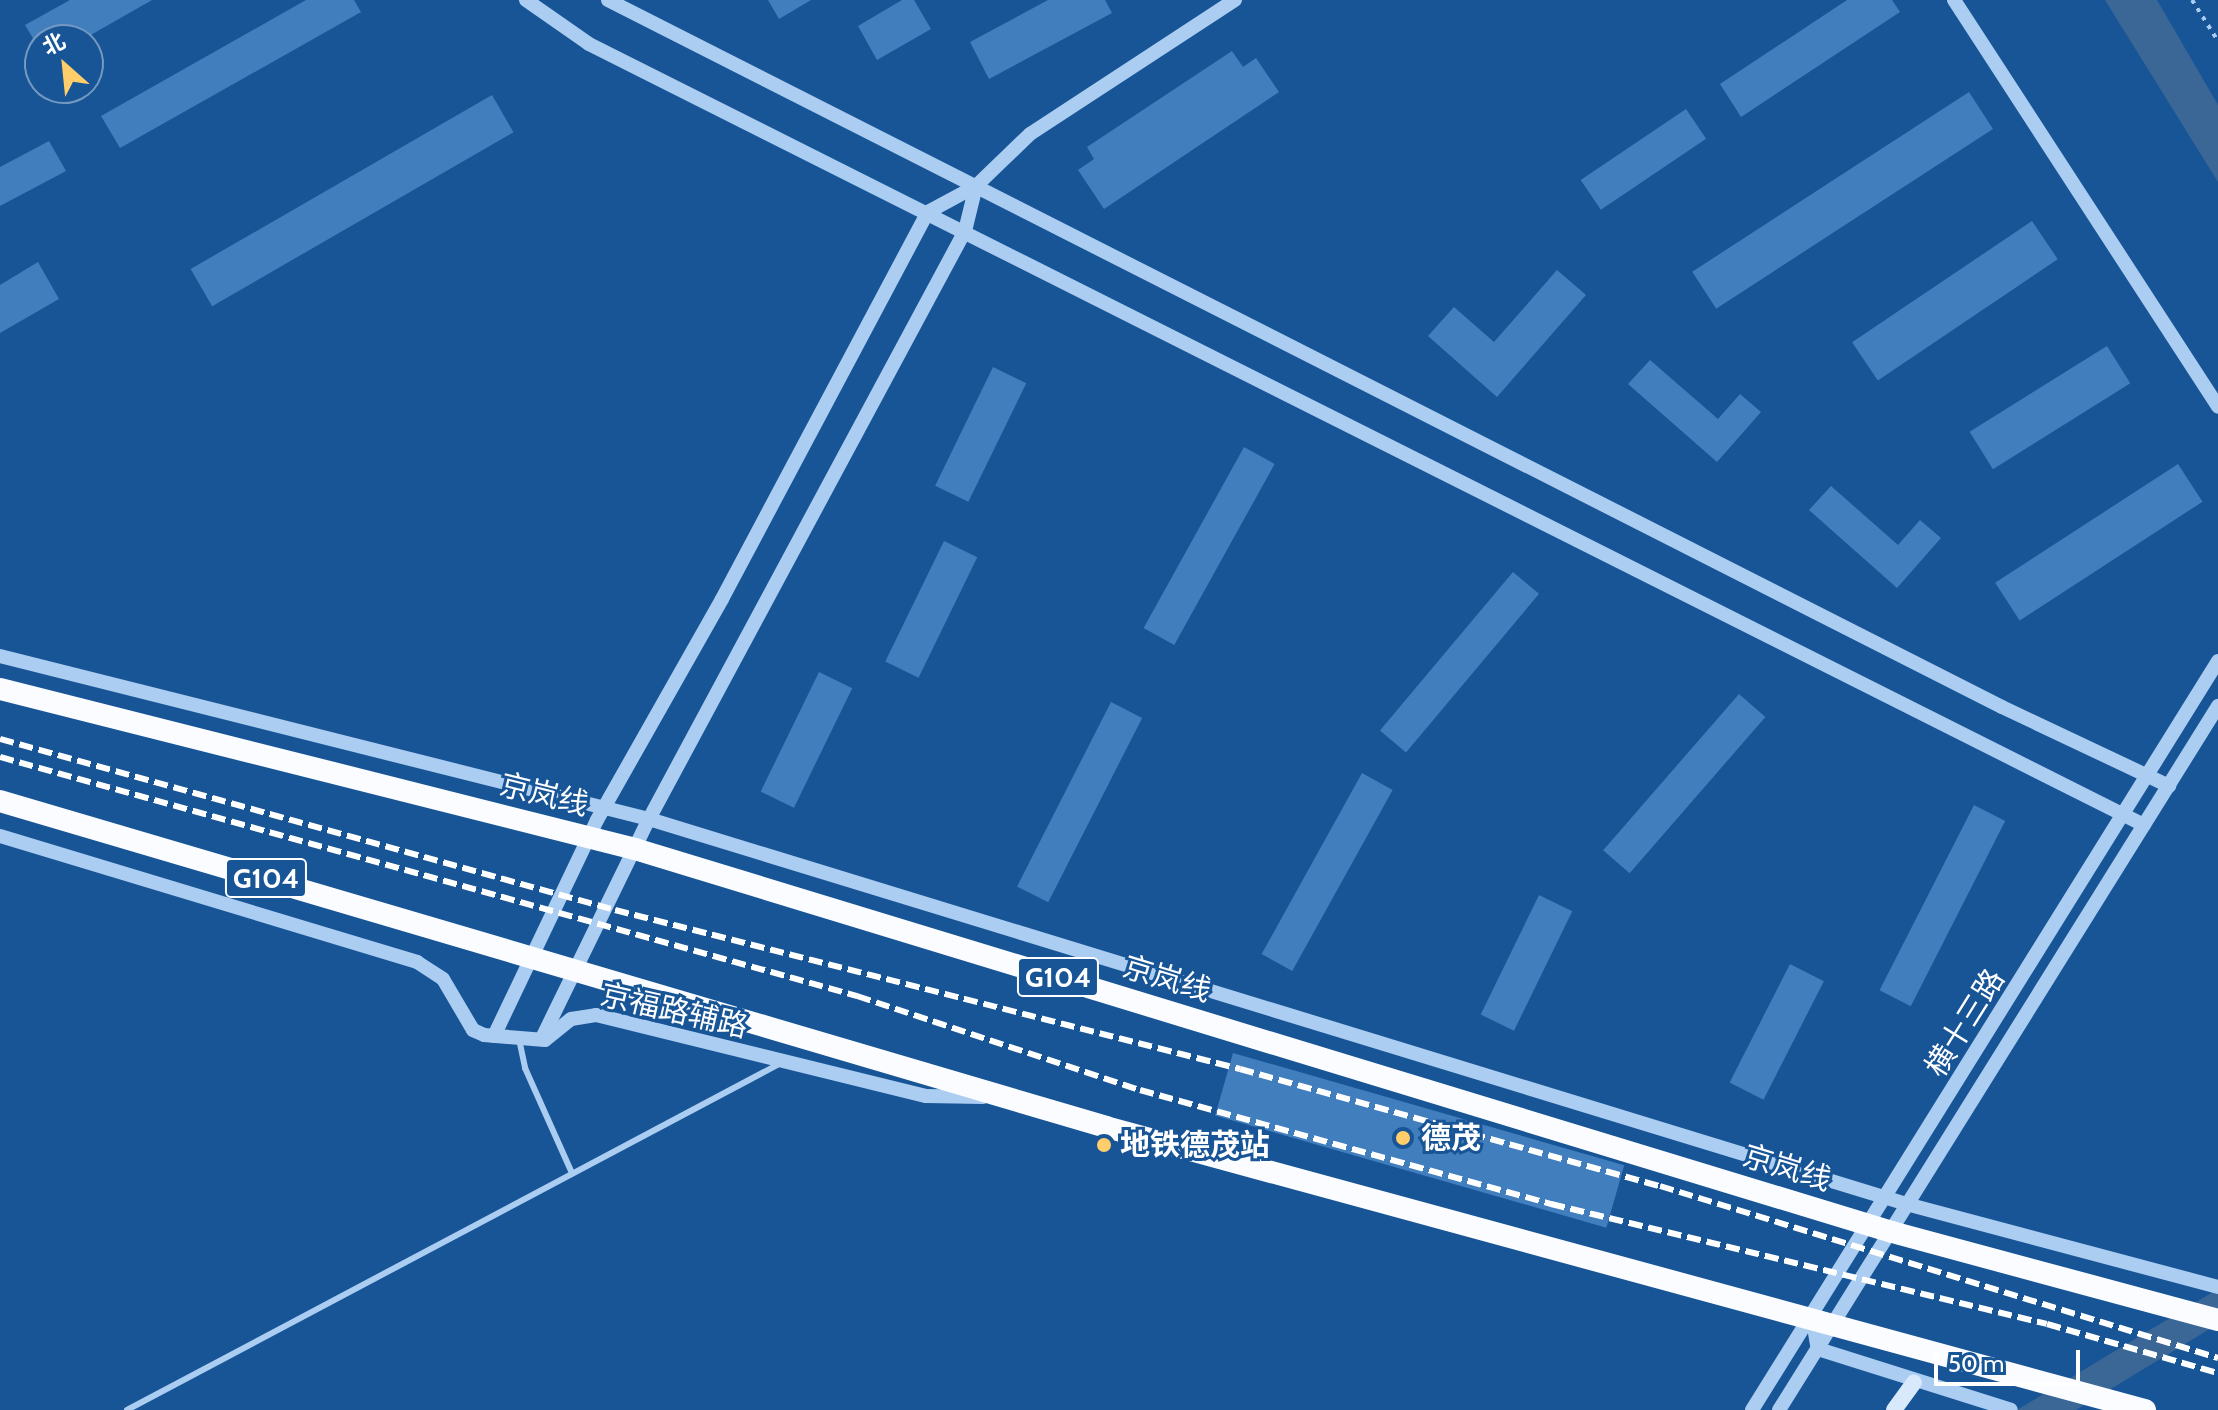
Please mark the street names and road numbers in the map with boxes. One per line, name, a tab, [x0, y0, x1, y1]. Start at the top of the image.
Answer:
street label: 京岚线	[496, 767, 592, 823]
road number: G104	[224, 854, 308, 902]
street label: 京岚线	[1119, 949, 1215, 1009]
road number: G104	[1016, 953, 1100, 1001]
street label: 横十三路	[1918, 963, 2012, 1083]
street label: 京福路辅路	[597, 977, 751, 1045]
street label: 京岚线	[1739, 1138, 1835, 1198]

